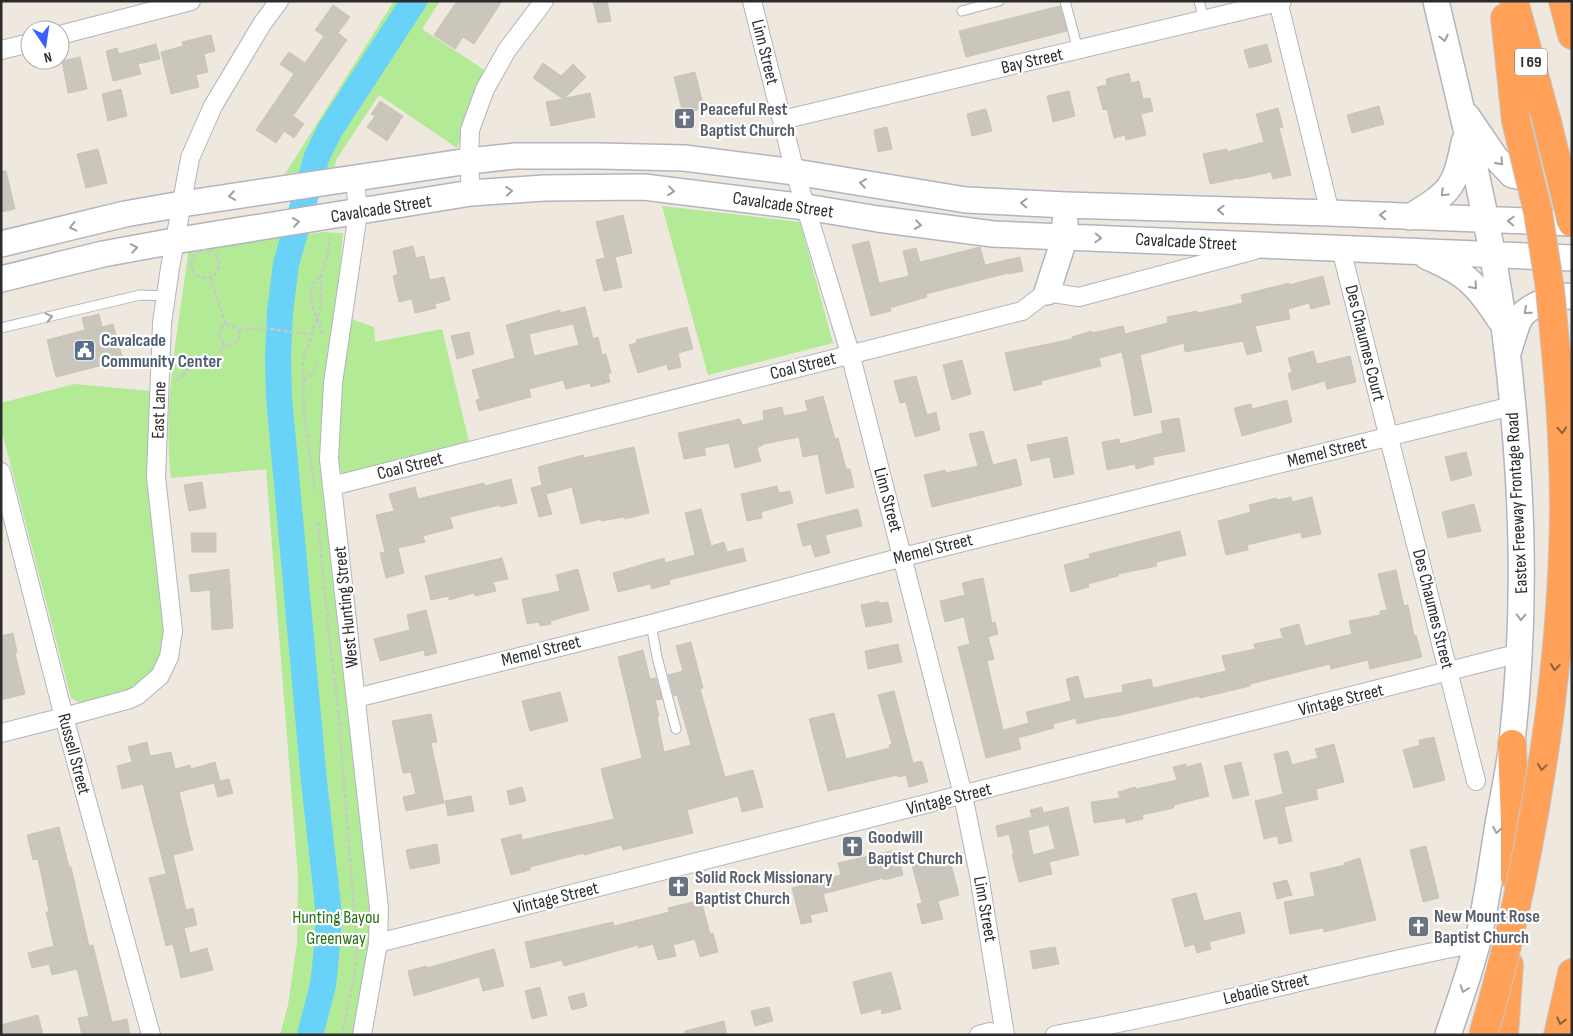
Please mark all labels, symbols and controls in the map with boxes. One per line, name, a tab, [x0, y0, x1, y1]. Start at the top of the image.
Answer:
street label: Linn Street	[747, 17, 783, 87]
north arrow	[20, 20, 70, 70]
one-way arrow	[1438, 33, 1449, 42]
street label: Bay Street	[999, 44, 1065, 78]
text: N	[42, 48, 53, 66]
road number: I 69	[1515, 48, 1547, 76]
place label: Peaceful Rest Baptist Church	[700, 99, 795, 141]
church icon: Peaceful Rest Baptist Church	[672, 107, 696, 131]
one-way arrow	[1494, 156, 1503, 165]
one-way arrow	[858, 179, 867, 189]
one-way arrow	[505, 185, 513, 196]
one-way arrow	[667, 185, 675, 196]
one-way arrow	[1441, 187, 1450, 196]
street label: Cavalcade Street	[731, 188, 835, 223]
one-way arrow	[228, 191, 237, 201]
street label: Cavalcade Street	[329, 191, 433, 227]
one-way arrow	[1019, 198, 1027, 209]
one-way arrow	[1217, 205, 1224, 215]
one-way arrow	[1379, 210, 1387, 221]
one-way arrow	[1506, 215, 1514, 226]
one-way arrow	[292, 218, 300, 228]
one-way arrow	[915, 219, 923, 230]
one-way arrow	[68, 221, 77, 232]
street label: Cavalcade Street	[1135, 229, 1238, 255]
one-way arrow	[1094, 233, 1102, 244]
one-way arrow	[130, 244, 138, 254]
one-way arrow	[1468, 280, 1477, 289]
street label: Des Chaumes Court	[1340, 283, 1390, 404]
one-way arrow	[1523, 306, 1532, 315]
one-way arrow	[44, 312, 53, 323]
place label: Cavalcade Community Center	[101, 330, 222, 372]
public building icon: Cavalcade Community Center	[73, 338, 97, 362]
street label: Coal Street	[768, 348, 839, 384]
street label: East Lane	[148, 381, 170, 439]
street label: Eastex Freeway Frontage Road	[1502, 412, 1532, 594]
one-way arrow	[1556, 426, 1567, 434]
street label: Memel Street	[1285, 432, 1369, 472]
street label: Coal Street	[375, 448, 446, 484]
street label: Linn Street	[869, 465, 907, 535]
street label: Memel Street	[891, 529, 975, 569]
street label: West Hunting Street	[329, 544, 363, 669]
street label: Des Chaumes Street	[1408, 547, 1458, 671]
one-way arrow	[1516, 613, 1527, 621]
street label: Memel Street	[499, 631, 583, 671]
one-way arrow	[1550, 664, 1561, 672]
street label: Vintage Street	[1296, 679, 1386, 721]
street label: Russell Street	[53, 711, 95, 797]
one-way arrow	[1537, 764, 1548, 772]
street label: Vintage Street	[904, 778, 994, 820]
one-way arrow	[1493, 826, 1503, 835]
place label: Goodwill Baptist Church	[868, 827, 963, 869]
church icon: Goodwill Baptist Church	[840, 835, 864, 859]
place label: Solid Rock Missionary Baptist Church	[695, 867, 833, 909]
church icon: Solid Rock Missionary Baptist Church	[667, 875, 691, 899]
street label: Linn Street	[969, 875, 1001, 944]
street label: Vintage Street	[511, 877, 601, 919]
place label: New Mount Rose Baptist Church	[1434, 906, 1540, 948]
park label: Hunting Bayou Greenway	[292, 907, 380, 949]
church icon: New Mount Rose Baptist Church	[1406, 914, 1430, 938]
street label: Lebadie Street	[1221, 969, 1311, 1009]
one-way arrow	[1459, 984, 1469, 993]
one-way arrow	[1556, 1017, 1567, 1026]

